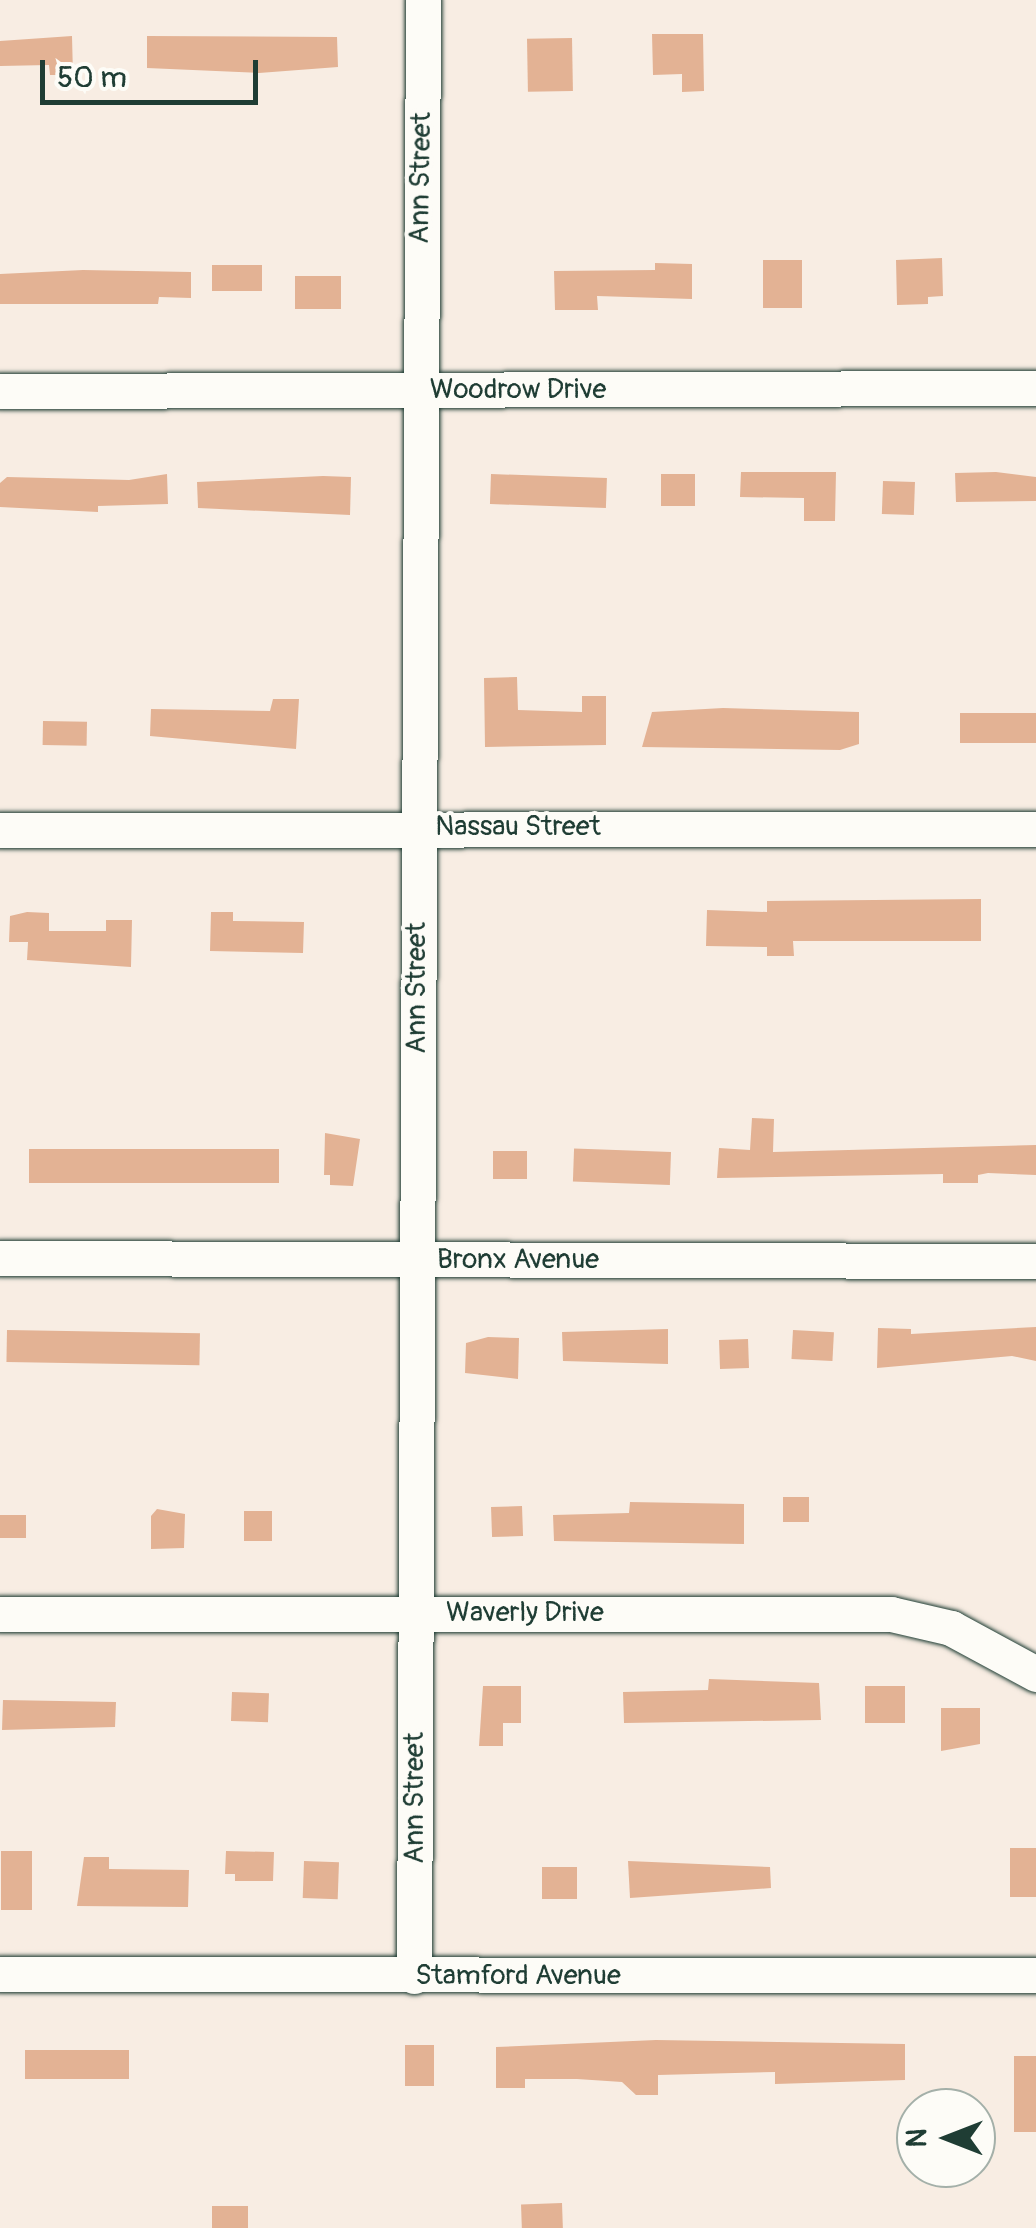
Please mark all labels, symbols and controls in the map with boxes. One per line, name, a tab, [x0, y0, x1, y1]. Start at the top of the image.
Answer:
scale bar	[45, 40, 262, 102]
text: 50 m	[57, 59, 127, 96]
street label: Ann Street	[403, 112, 439, 244]
street label: Woodrow Drive	[430, 373, 606, 407]
street label: Nassau Street	[435, 810, 601, 844]
street label: Ann Street	[400, 922, 434, 1054]
street label: Bronx Avenue	[437, 1243, 599, 1277]
street label: Waverly Drive	[446, 1596, 604, 1630]
street label: Ann Street	[398, 1732, 432, 1864]
street label: Stamford Avenue	[415, 1959, 621, 1993]
north arrow	[896, 2088, 996, 2188]
text: N	[900, 2129, 935, 2147]

